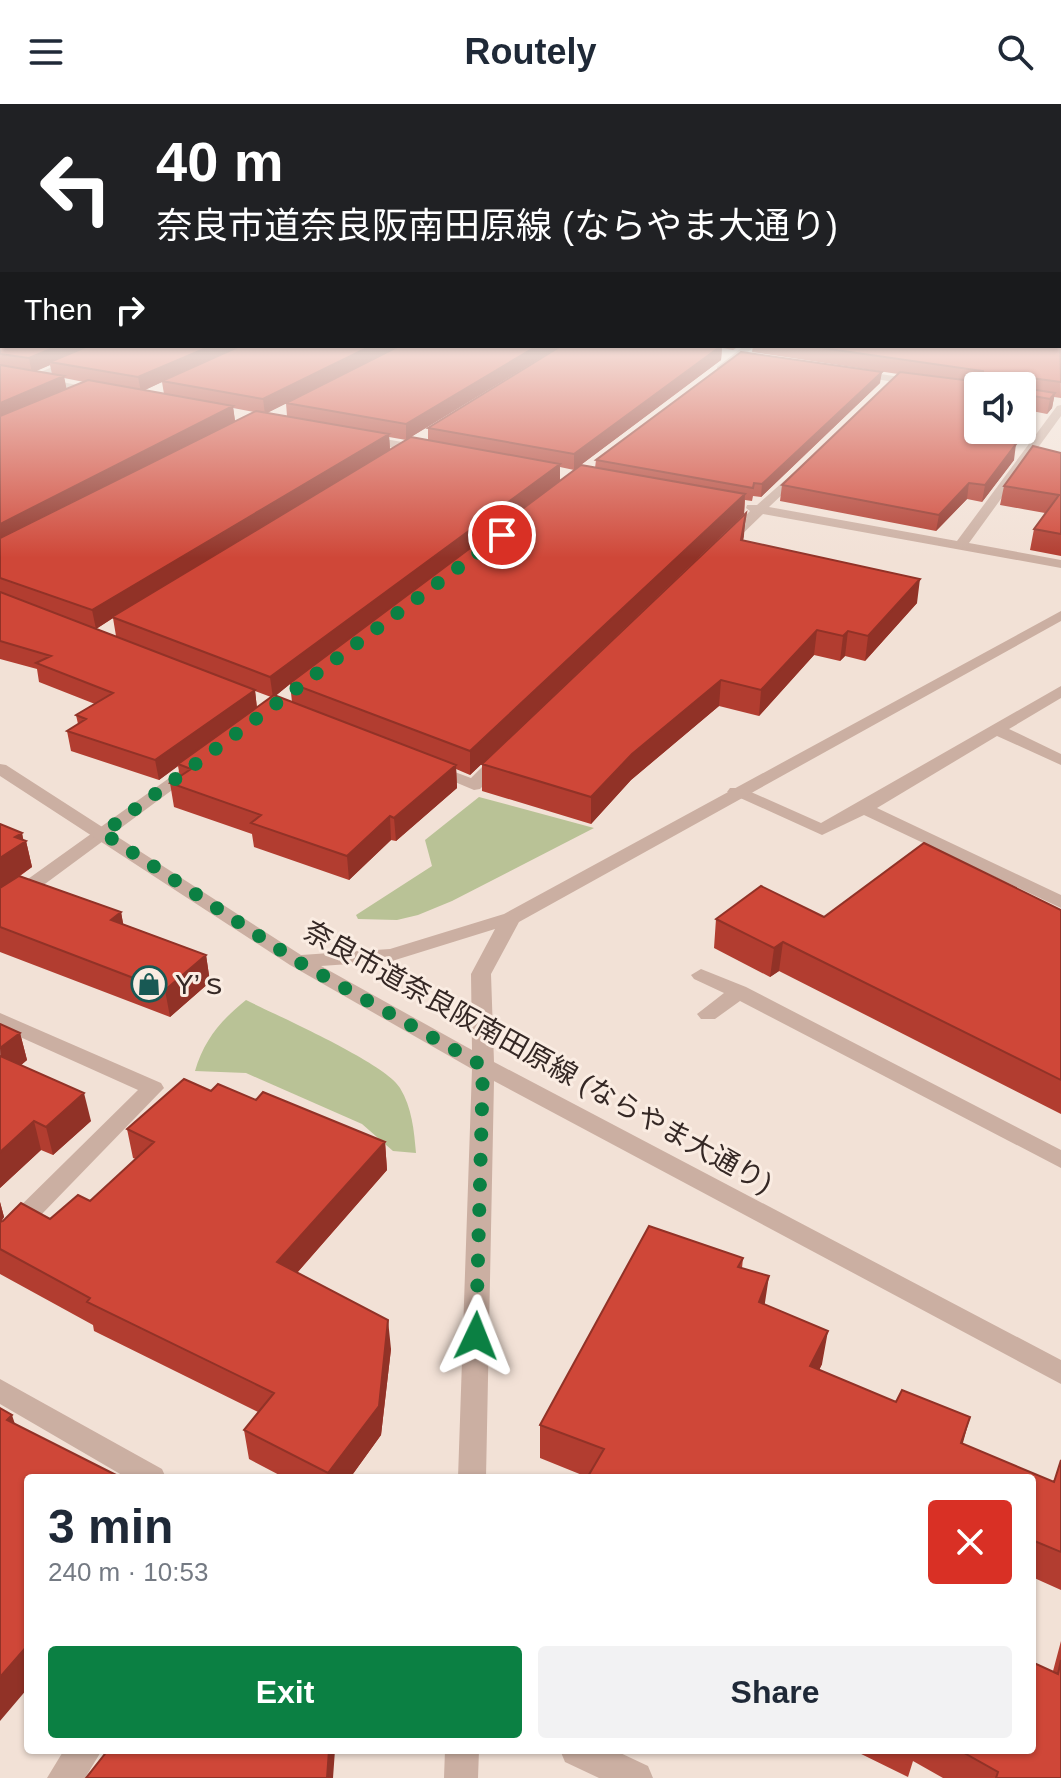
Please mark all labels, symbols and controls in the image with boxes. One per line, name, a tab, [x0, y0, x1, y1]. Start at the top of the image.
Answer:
icon: menu	[24, 30, 68, 74]
icon: search	[993, 30, 1037, 74]
text: Routely	[464, 31, 597, 72]
text: 40 m	[156, 130, 284, 193]
icon: left	[24, 136, 128, 240]
text: 奈良市道奈良阪南田原線 (ならやま大通り)	[156, 205, 838, 246]
icon: right	[108, 288, 152, 332]
text: Then	[24, 293, 92, 326]
map controls	[964, 372, 1036, 444]
button: sound	[964, 372, 1036, 444]
pin	[468, 501, 536, 569]
icon: arrive	[480, 513, 524, 557]
street label: 奈良市道奈良阪南田原線 (ならやま大通り)	[299, 915, 777, 1199]
shop icon: Y’ｓ	[130, 965, 168, 1003]
place label: Y’ｓ	[175, 969, 228, 1000]
position arrow	[434, 1294, 518, 1378]
text: 3 min	[48, 1500, 173, 1553]
button: close	[928, 1500, 1012, 1584]
text: 240 m · 10:53	[48, 1557, 208, 1587]
button: Exit	[48, 1646, 522, 1738]
button: Share	[538, 1646, 1012, 1738]

